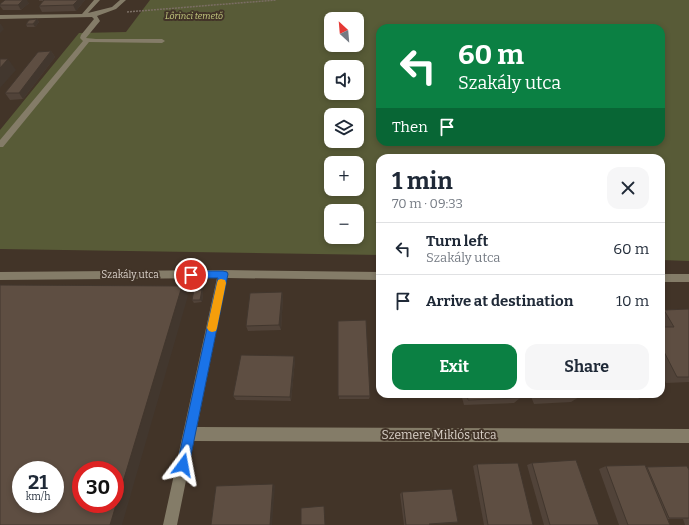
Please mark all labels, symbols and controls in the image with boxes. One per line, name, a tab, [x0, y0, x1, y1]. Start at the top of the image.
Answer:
park label: Lőrinci temető	[165, 11, 223, 21]
north arrow	[324, 12, 364, 52]
map controls	[324, 12, 364, 244]
text: 60 m	[458, 38, 524, 71]
icon: left	[392, 40, 444, 92]
button: sound	[324, 60, 364, 100]
text: Szakály utca	[458, 72, 561, 94]
button: layers	[324, 108, 364, 148]
icon: arrive	[436, 116, 458, 138]
text: Then	[392, 118, 428, 136]
button: +	[324, 156, 364, 196]
text: 1 min	[392, 167, 453, 195]
button: close	[607, 167, 649, 209]
text: 70 m · 09:33	[392, 196, 463, 211]
button: −	[324, 204, 364, 244]
text: Turn left	[426, 232, 488, 250]
icon: left	[392, 238, 414, 260]
text: 60 m	[613, 240, 649, 258]
text: Szakály utca	[426, 250, 500, 265]
pin	[174, 258, 208, 292]
icon: arrive	[180, 264, 202, 286]
street label: Szakály utca	[101, 269, 159, 281]
icon: arrive	[392, 290, 414, 312]
text: Arrive at destination	[426, 292, 573, 310]
text: 10 m	[616, 292, 649, 310]
button: Exit	[392, 344, 517, 390]
button: Share	[525, 344, 649, 390]
street label: Szemere Miklós utca	[381, 428, 497, 442]
position arrow	[162, 444, 204, 486]
speed limit sign: 30	[72, 461, 124, 513]
text: 21	[28, 470, 48, 494]
text: km/h	[26, 491, 50, 503]

